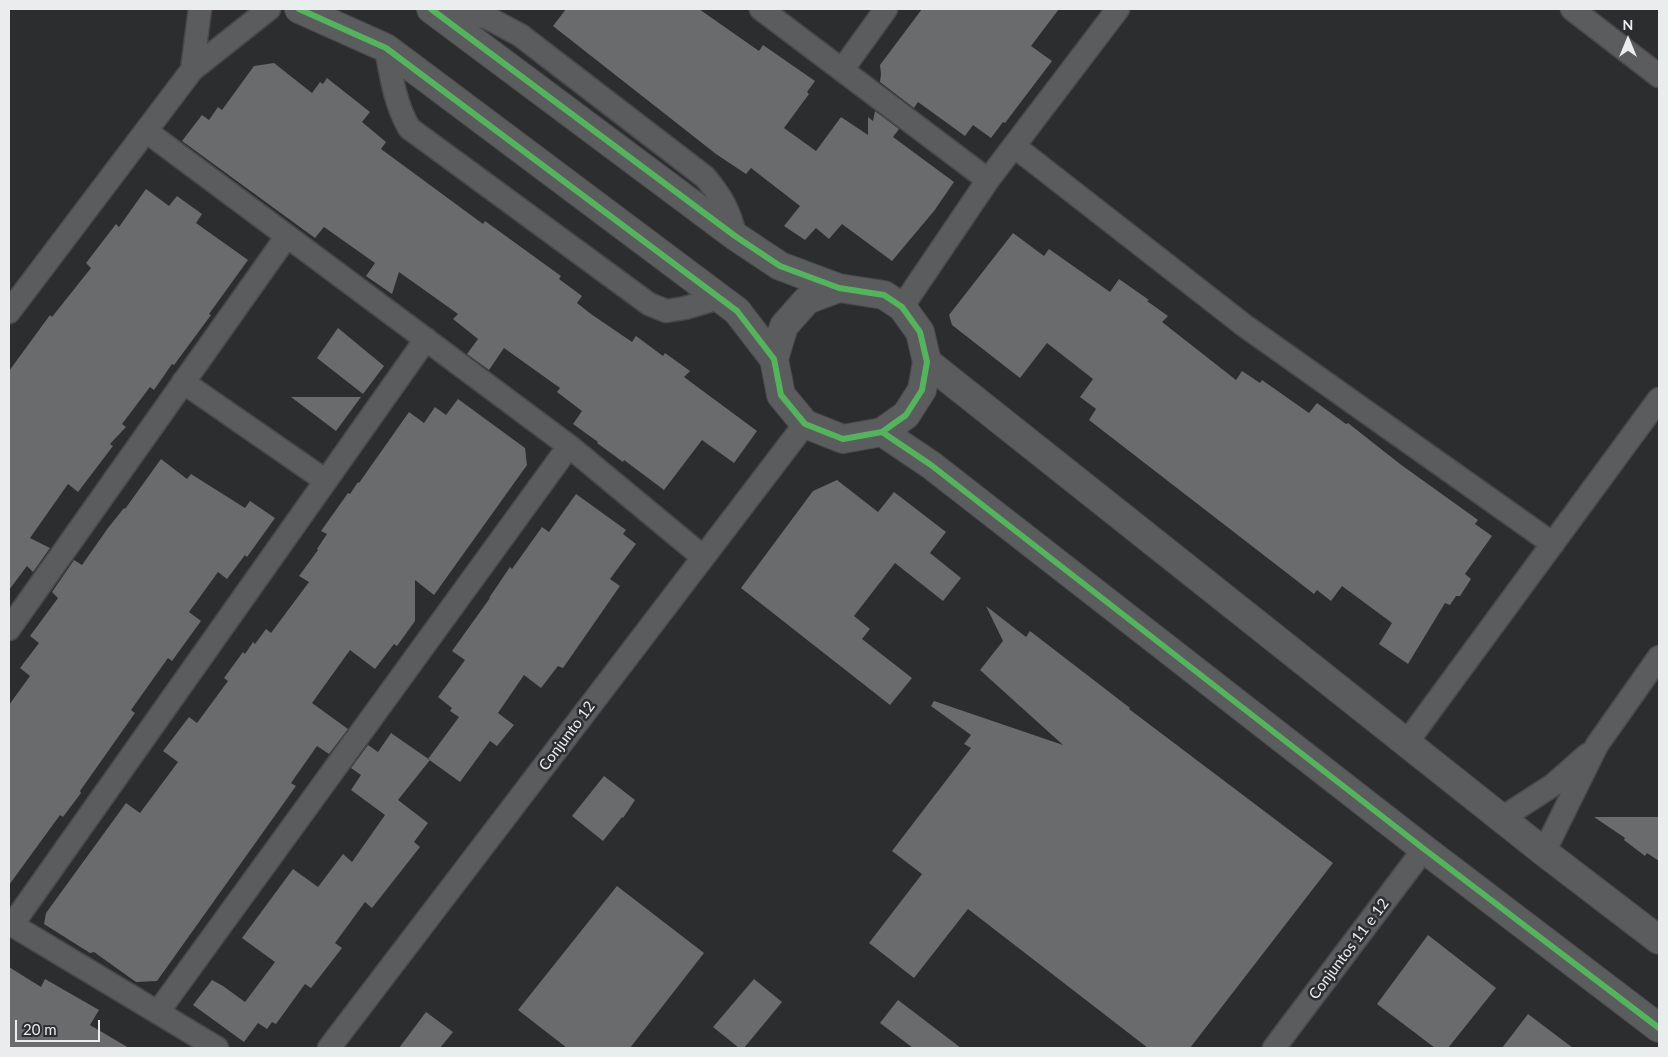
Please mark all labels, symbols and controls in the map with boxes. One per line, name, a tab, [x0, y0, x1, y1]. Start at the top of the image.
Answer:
north arrow	[1603, 15, 1653, 65]
text: N	[1623, 16, 1633, 33]
street label: Conjunto 12	[535, 698, 599, 774]
street label: Conjuntos 11 e 12	[1305, 895, 1393, 1003]
scale bar	[18, 1010, 102, 1042]
text: 20 m	[23, 1020, 57, 1038]

